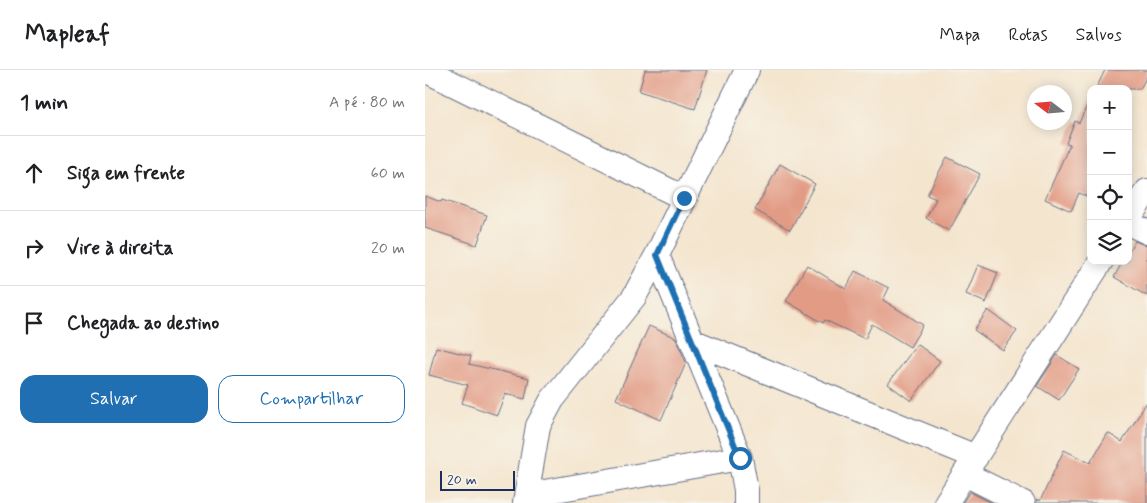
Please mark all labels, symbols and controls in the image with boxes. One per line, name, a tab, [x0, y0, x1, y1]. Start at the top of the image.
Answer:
text: Mapleaf	[25, 19, 110, 50]
text: Mapa	[939, 23, 980, 47]
text: Rotas	[1008, 23, 1048, 47]
text: Salvos	[1076, 23, 1122, 47]
north arrow	[1027, 85, 1072, 130]
map controls	[1087, 85, 1132, 265]
button: +	[1087, 85, 1132, 130]
text: 1 min	[20, 89, 68, 117]
text: A pé · 80 m	[329, 92, 405, 113]
button: −	[1087, 130, 1132, 175]
icon: ahead	[20, 159, 48, 187]
text: Siga em frente	[67, 161, 185, 186]
text: 60 m	[371, 163, 405, 184]
button: locate	[1087, 175, 1132, 220]
route end	[673, 187, 696, 210]
button: layers	[1087, 220, 1132, 265]
icon: right	[20, 234, 48, 262]
text: Vire à direita	[67, 236, 173, 261]
text: 20 m	[371, 238, 405, 259]
icon: arrive	[20, 309, 48, 337]
text: Chegada ao destino	[67, 311, 219, 336]
button: Salvar	[20, 375, 208, 423]
button: Compartilhar	[218, 375, 405, 423]
route start	[729, 447, 752, 470]
scale bar	[440, 468, 515, 491]
text: 20 m	[447, 471, 477, 489]

